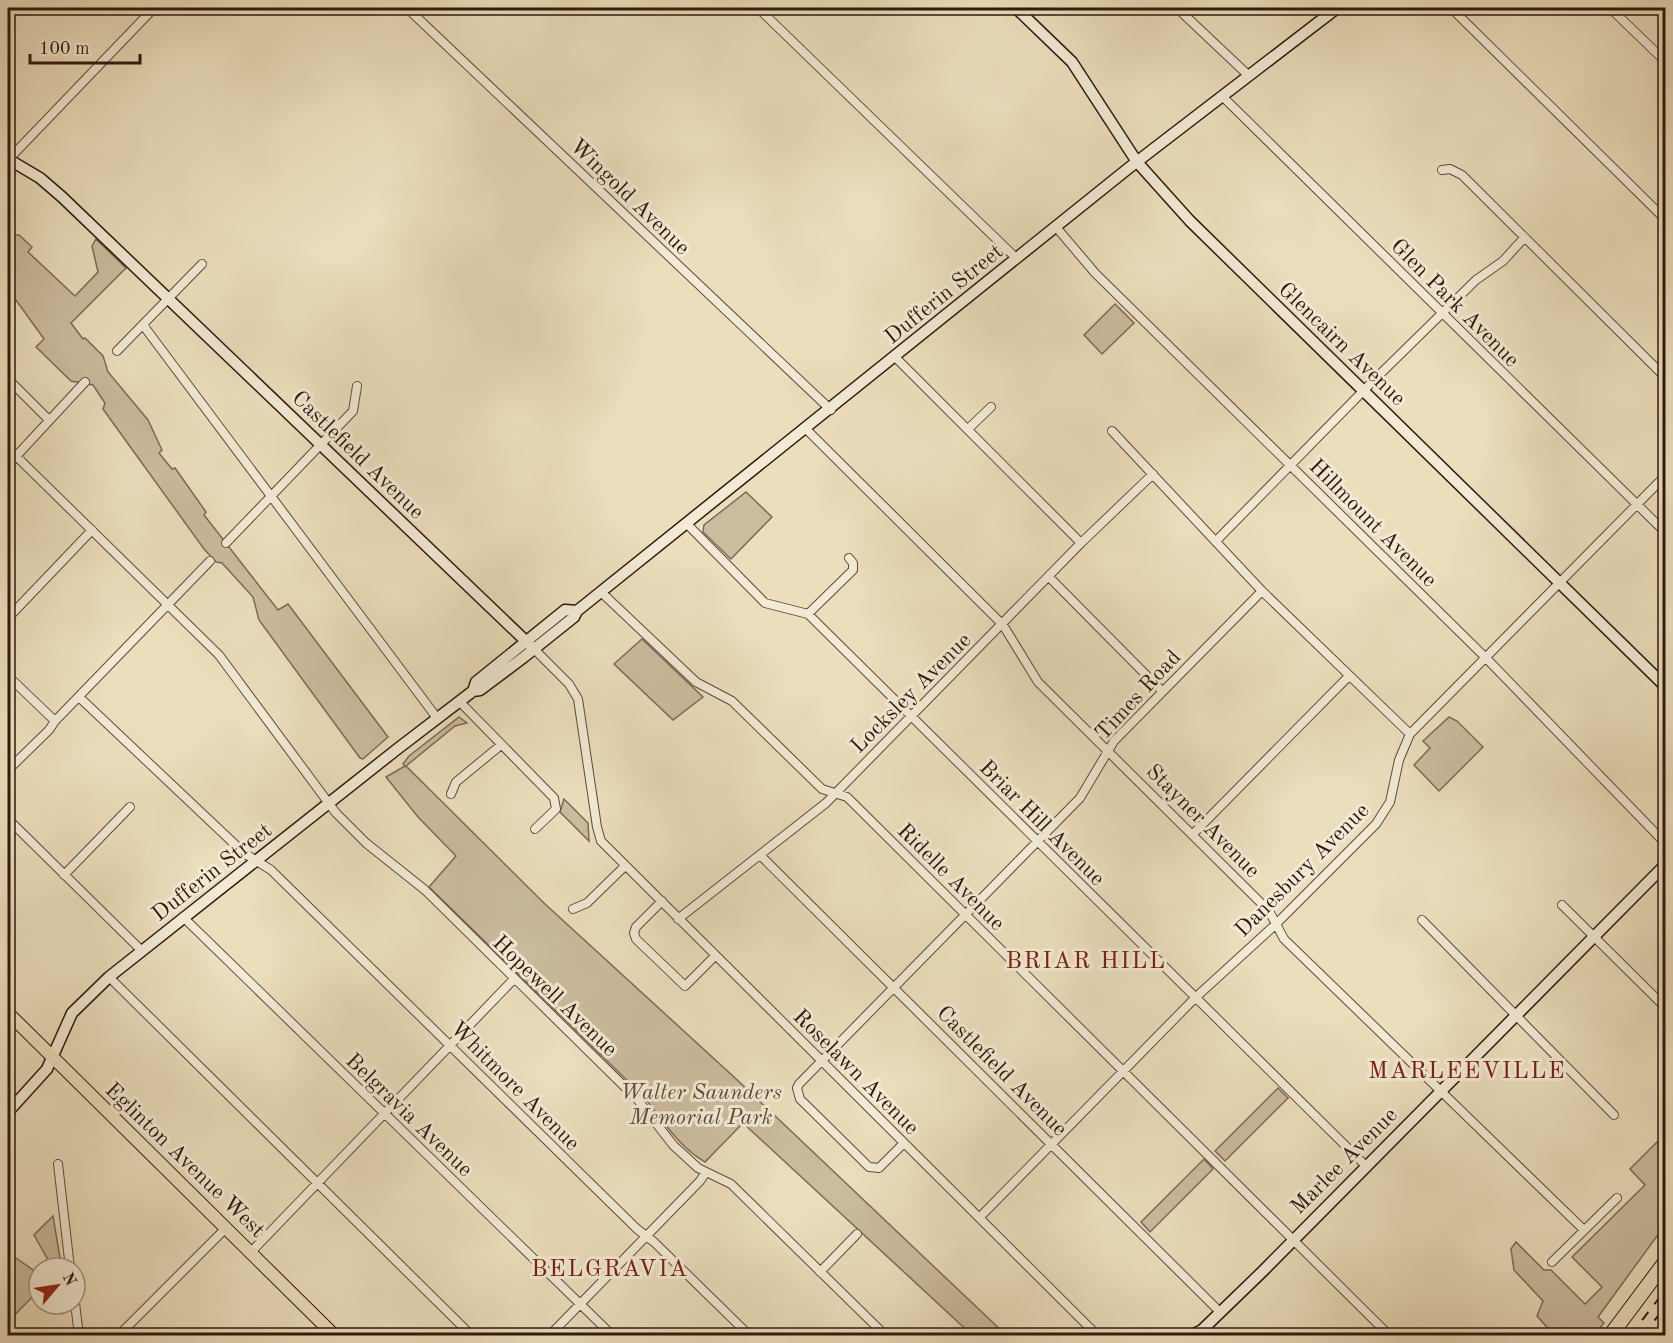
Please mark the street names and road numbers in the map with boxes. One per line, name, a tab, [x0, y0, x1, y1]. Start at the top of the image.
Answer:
street label: Wingold Avenue	[566, 135, 694, 260]
street label: Glen Park Avenue	[1386, 235, 1523, 372]
street label: Dufferin Street	[881, 240, 1007, 349]
street label: Glencairn Avenue	[1274, 278, 1409, 410]
street label: Castlefield Avenue	[287, 387, 428, 524]
street label: Hillmount Avenue	[1304, 455, 1441, 592]
street label: Locksley Avenue	[847, 629, 976, 758]
street label: Times Road	[1092, 646, 1185, 745]
street label: Briar Hill Avenue	[975, 756, 1109, 890]
street label: Stayner Avenue	[1142, 760, 1264, 882]
street label: Danesbury Avenue	[1231, 799, 1374, 942]
street label: Dufferin Street	[148, 819, 276, 926]
street label: Ridelle Avenue	[893, 820, 1008, 935]
street label: Hopewell Avenue	[488, 932, 621, 1061]
street label: Castlefield Avenue	[932, 1002, 1071, 1141]
street label: Roselawn Avenue	[789, 1005, 923, 1139]
street label: Whitmore Avenue	[446, 1018, 583, 1155]
street label: Belgravia Avenue	[341, 1050, 476, 1181]
street label: Eglinton Avenue West	[101, 1079, 269, 1242]
street label: Marlee Avenue	[1287, 1104, 1402, 1219]

